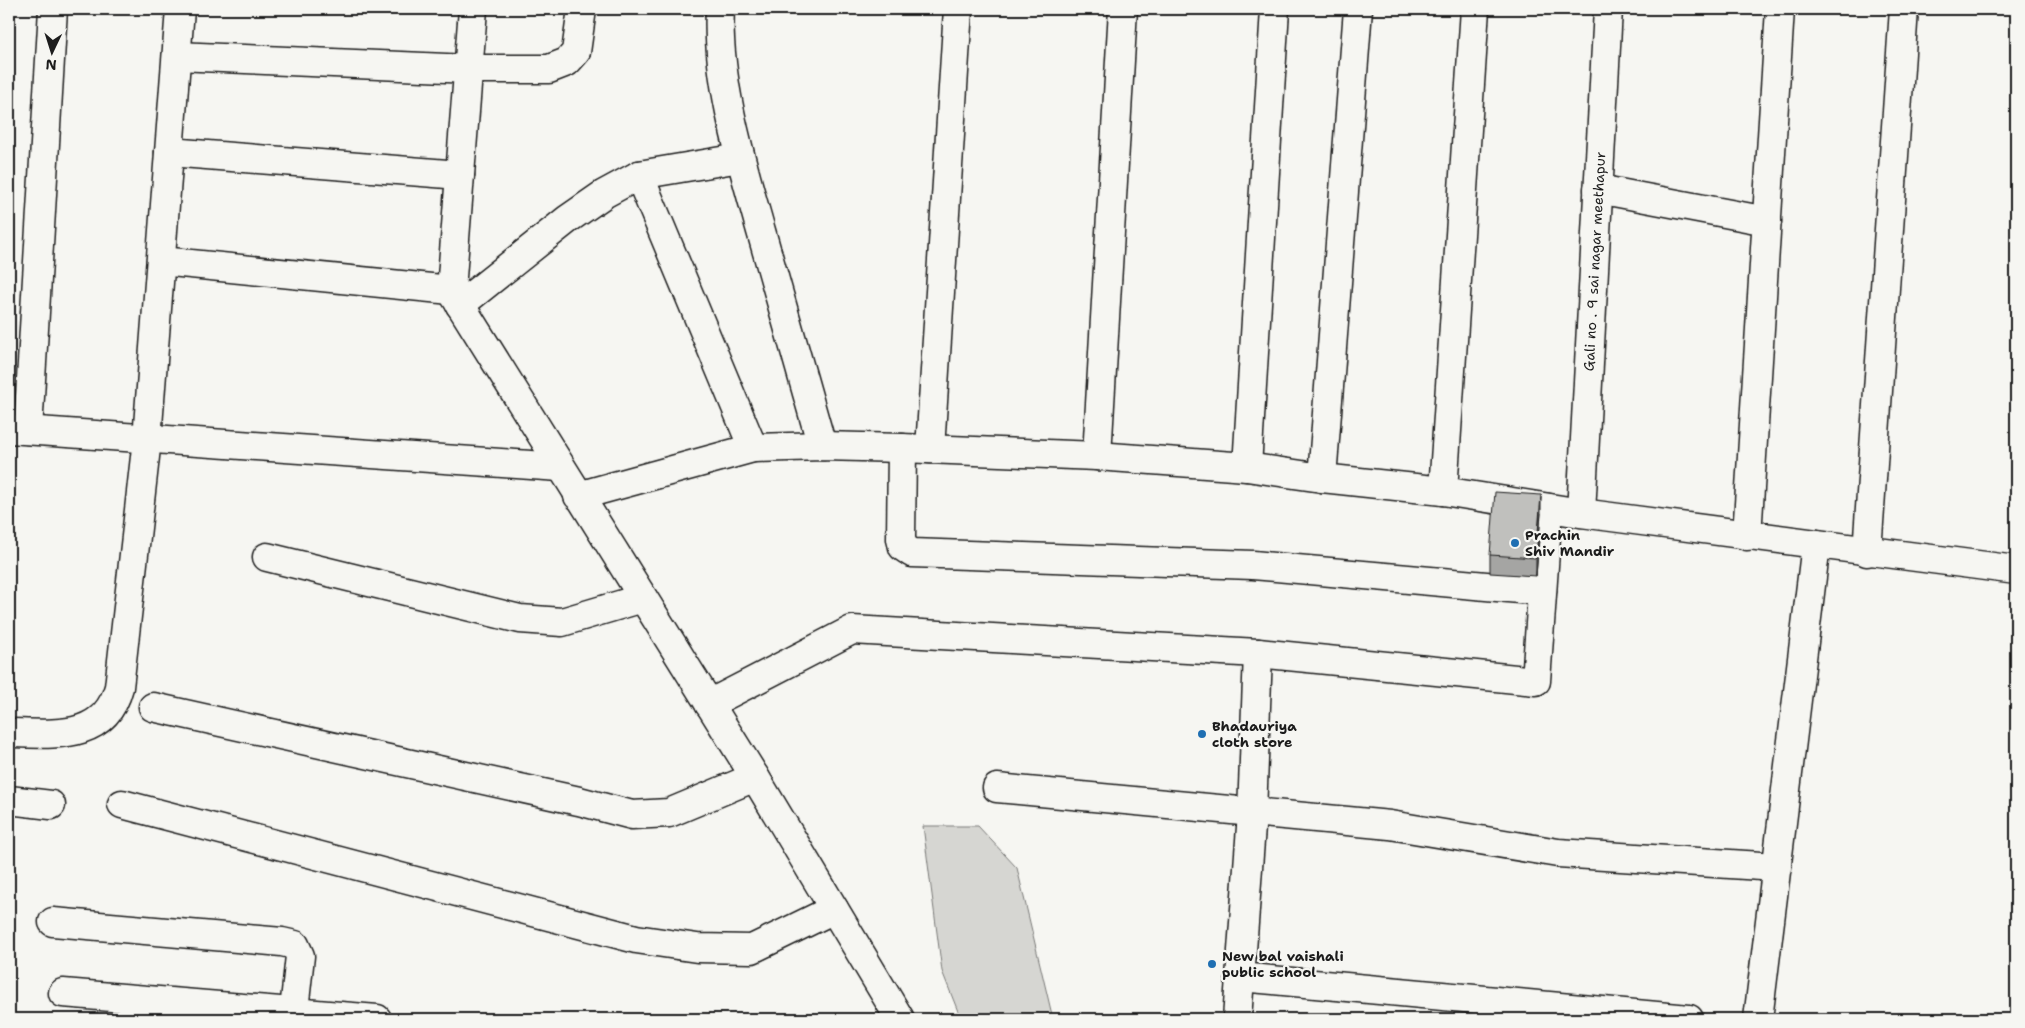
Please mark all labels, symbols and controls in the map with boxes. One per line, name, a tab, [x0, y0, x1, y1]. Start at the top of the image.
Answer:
north arrow	[28, 28, 78, 78]
text: N	[45, 56, 57, 74]
street label: Gali no . 9 sai nagar meethapur	[1580, 151, 1609, 372]
place label: Prachin Shiv Mandir	[1525, 526, 1615, 560]
marker: Prachin Shiv Mandir	[1509, 537, 1521, 549]
place label: Bhadauriya cloth store	[1212, 717, 1297, 751]
marker: Bhadauriya cloth store	[1196, 728, 1208, 740]
place label: New bal vaishali public school	[1222, 947, 1344, 981]
marker: New bal vaishali public school	[1206, 958, 1218, 970]

